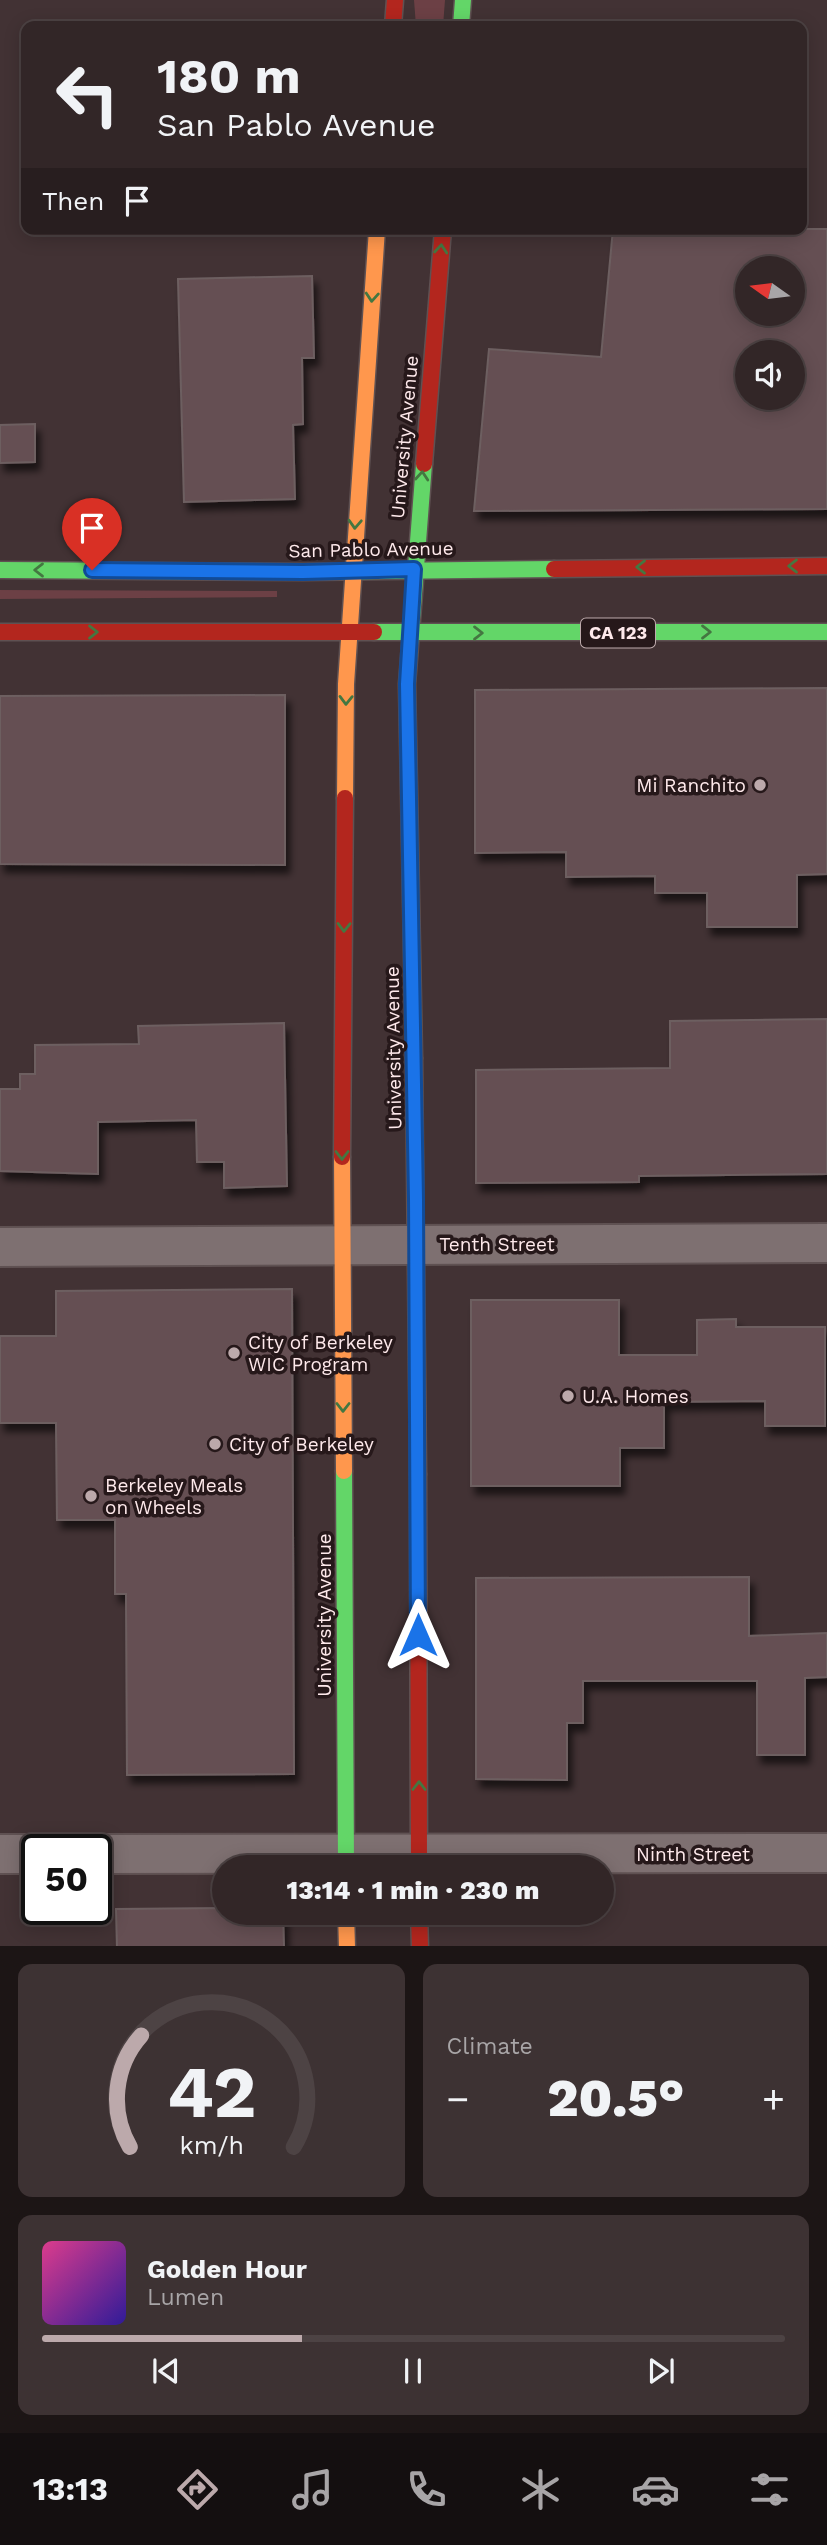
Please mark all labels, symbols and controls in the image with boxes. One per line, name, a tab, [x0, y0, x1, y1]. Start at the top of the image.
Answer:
text: 180 m	[157, 47, 301, 105]
icon: left	[42, 49, 133, 140]
text: San Pablo Avenue	[157, 106, 436, 144]
icon: arrive	[118, 182, 156, 220]
text: Then	[42, 186, 104, 216]
one-way arrow	[433, 244, 448, 255]
north arrow	[735, 256, 805, 326]
map controls	[735, 256, 805, 410]
one-way arrow	[365, 292, 380, 303]
button: sound	[735, 340, 805, 410]
street label: University Avenue	[386, 355, 423, 520]
one-way arrow	[414, 470, 429, 481]
pin	[62, 498, 122, 570]
icon: arrive	[73, 509, 111, 547]
one-way arrow	[348, 519, 363, 530]
street label: San Pablo Avenue	[288, 537, 454, 562]
one-way arrow	[787, 558, 797, 574]
one-way arrow	[635, 559, 646, 575]
one-way arrow	[34, 562, 44, 578]
road number: CA 123	[581, 618, 655, 648]
one-way arrow	[88, 624, 98, 640]
one-way arrow	[473, 625, 484, 641]
one-way arrow	[700, 625, 711, 640]
one-way arrow	[338, 695, 354, 706]
place label: Mi Ranchito	[636, 774, 746, 797]
marker: Mi Ranchito	[752, 777, 768, 793]
one-way arrow	[336, 923, 352, 933]
street label: University Avenue	[381, 966, 406, 1130]
one-way arrow	[334, 1150, 350, 1161]
street label: Tenth Street	[439, 1233, 555, 1256]
place label: City of Berkeley WIC Program	[248, 1331, 393, 1376]
marker: City of Berkeley WIC Program	[226, 1345, 242, 1361]
place label: U.A. Homes	[582, 1385, 689, 1408]
marker: U.A. Homes	[560, 1388, 576, 1404]
one-way arrow	[335, 1402, 351, 1412]
place label: City of Berkeley	[229, 1433, 374, 1456]
marker: City of Berkeley	[207, 1436, 223, 1452]
place label: Berkeley Meals on Wheels	[105, 1474, 243, 1519]
marker: Berkeley Meals on Wheels	[83, 1488, 99, 1504]
street label: University Avenue	[313, 1533, 336, 1697]
position arrow	[381, 1598, 455, 1672]
one-way arrow	[411, 1780, 427, 1790]
speed limit sign: 50	[21, 1834, 112, 1925]
street label: Ninth Street	[636, 1843, 750, 1866]
text: 13:14 · 1 min · 230 m	[287, 1875, 539, 1905]
text: Climate	[447, 2033, 533, 2060]
text: 42	[166, 2049, 256, 2135]
text: 20.5°	[547, 2068, 684, 2129]
text: −	[447, 2077, 469, 2121]
text: +	[762, 2077, 785, 2121]
text: km/h	[179, 2130, 243, 2159]
text: Golden Hour	[147, 2254, 307, 2284]
text: Lumen	[147, 2284, 224, 2311]
icon: previous	[147, 2352, 185, 2390]
icon: pause	[394, 2352, 432, 2390]
icon: next	[642, 2352, 680, 2390]
icon: directions	[173, 2465, 222, 2514]
icon: music	[288, 2465, 337, 2514]
icon: phone	[402, 2465, 451, 2514]
icon: climate	[516, 2465, 565, 2514]
icon: car	[631, 2465, 680, 2514]
icon: filters	[745, 2465, 794, 2514]
text: 13:13	[33, 2470, 108, 2508]

